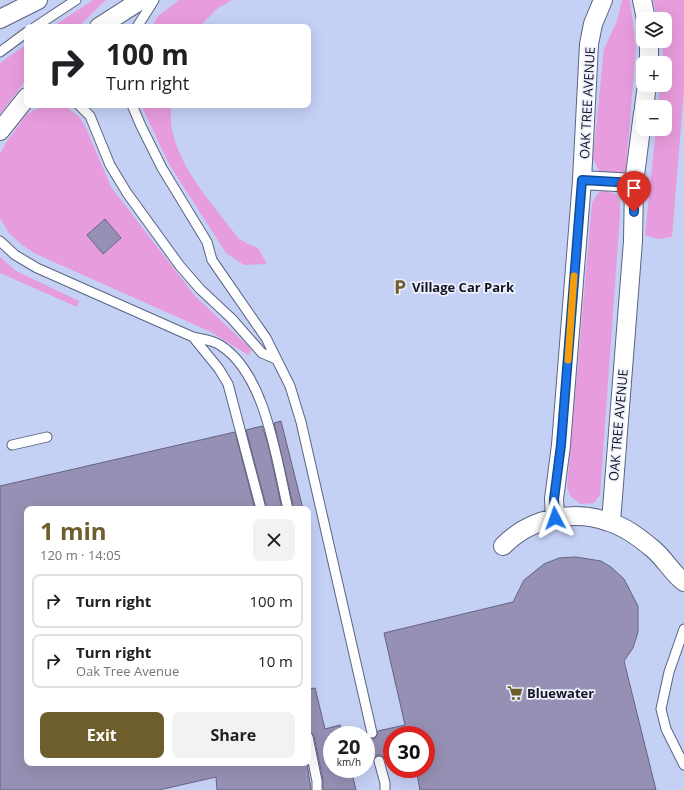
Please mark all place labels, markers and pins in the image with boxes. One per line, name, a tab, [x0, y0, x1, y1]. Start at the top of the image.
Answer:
pin	[617, 171, 651, 212]
parking icon: Village Car Park	[391, 278, 409, 296]
place label: Village Car Park	[412, 278, 515, 296]
supermarket icon: Bluewater	[506, 684, 524, 702]
place label: Bluewater	[527, 684, 594, 702]

